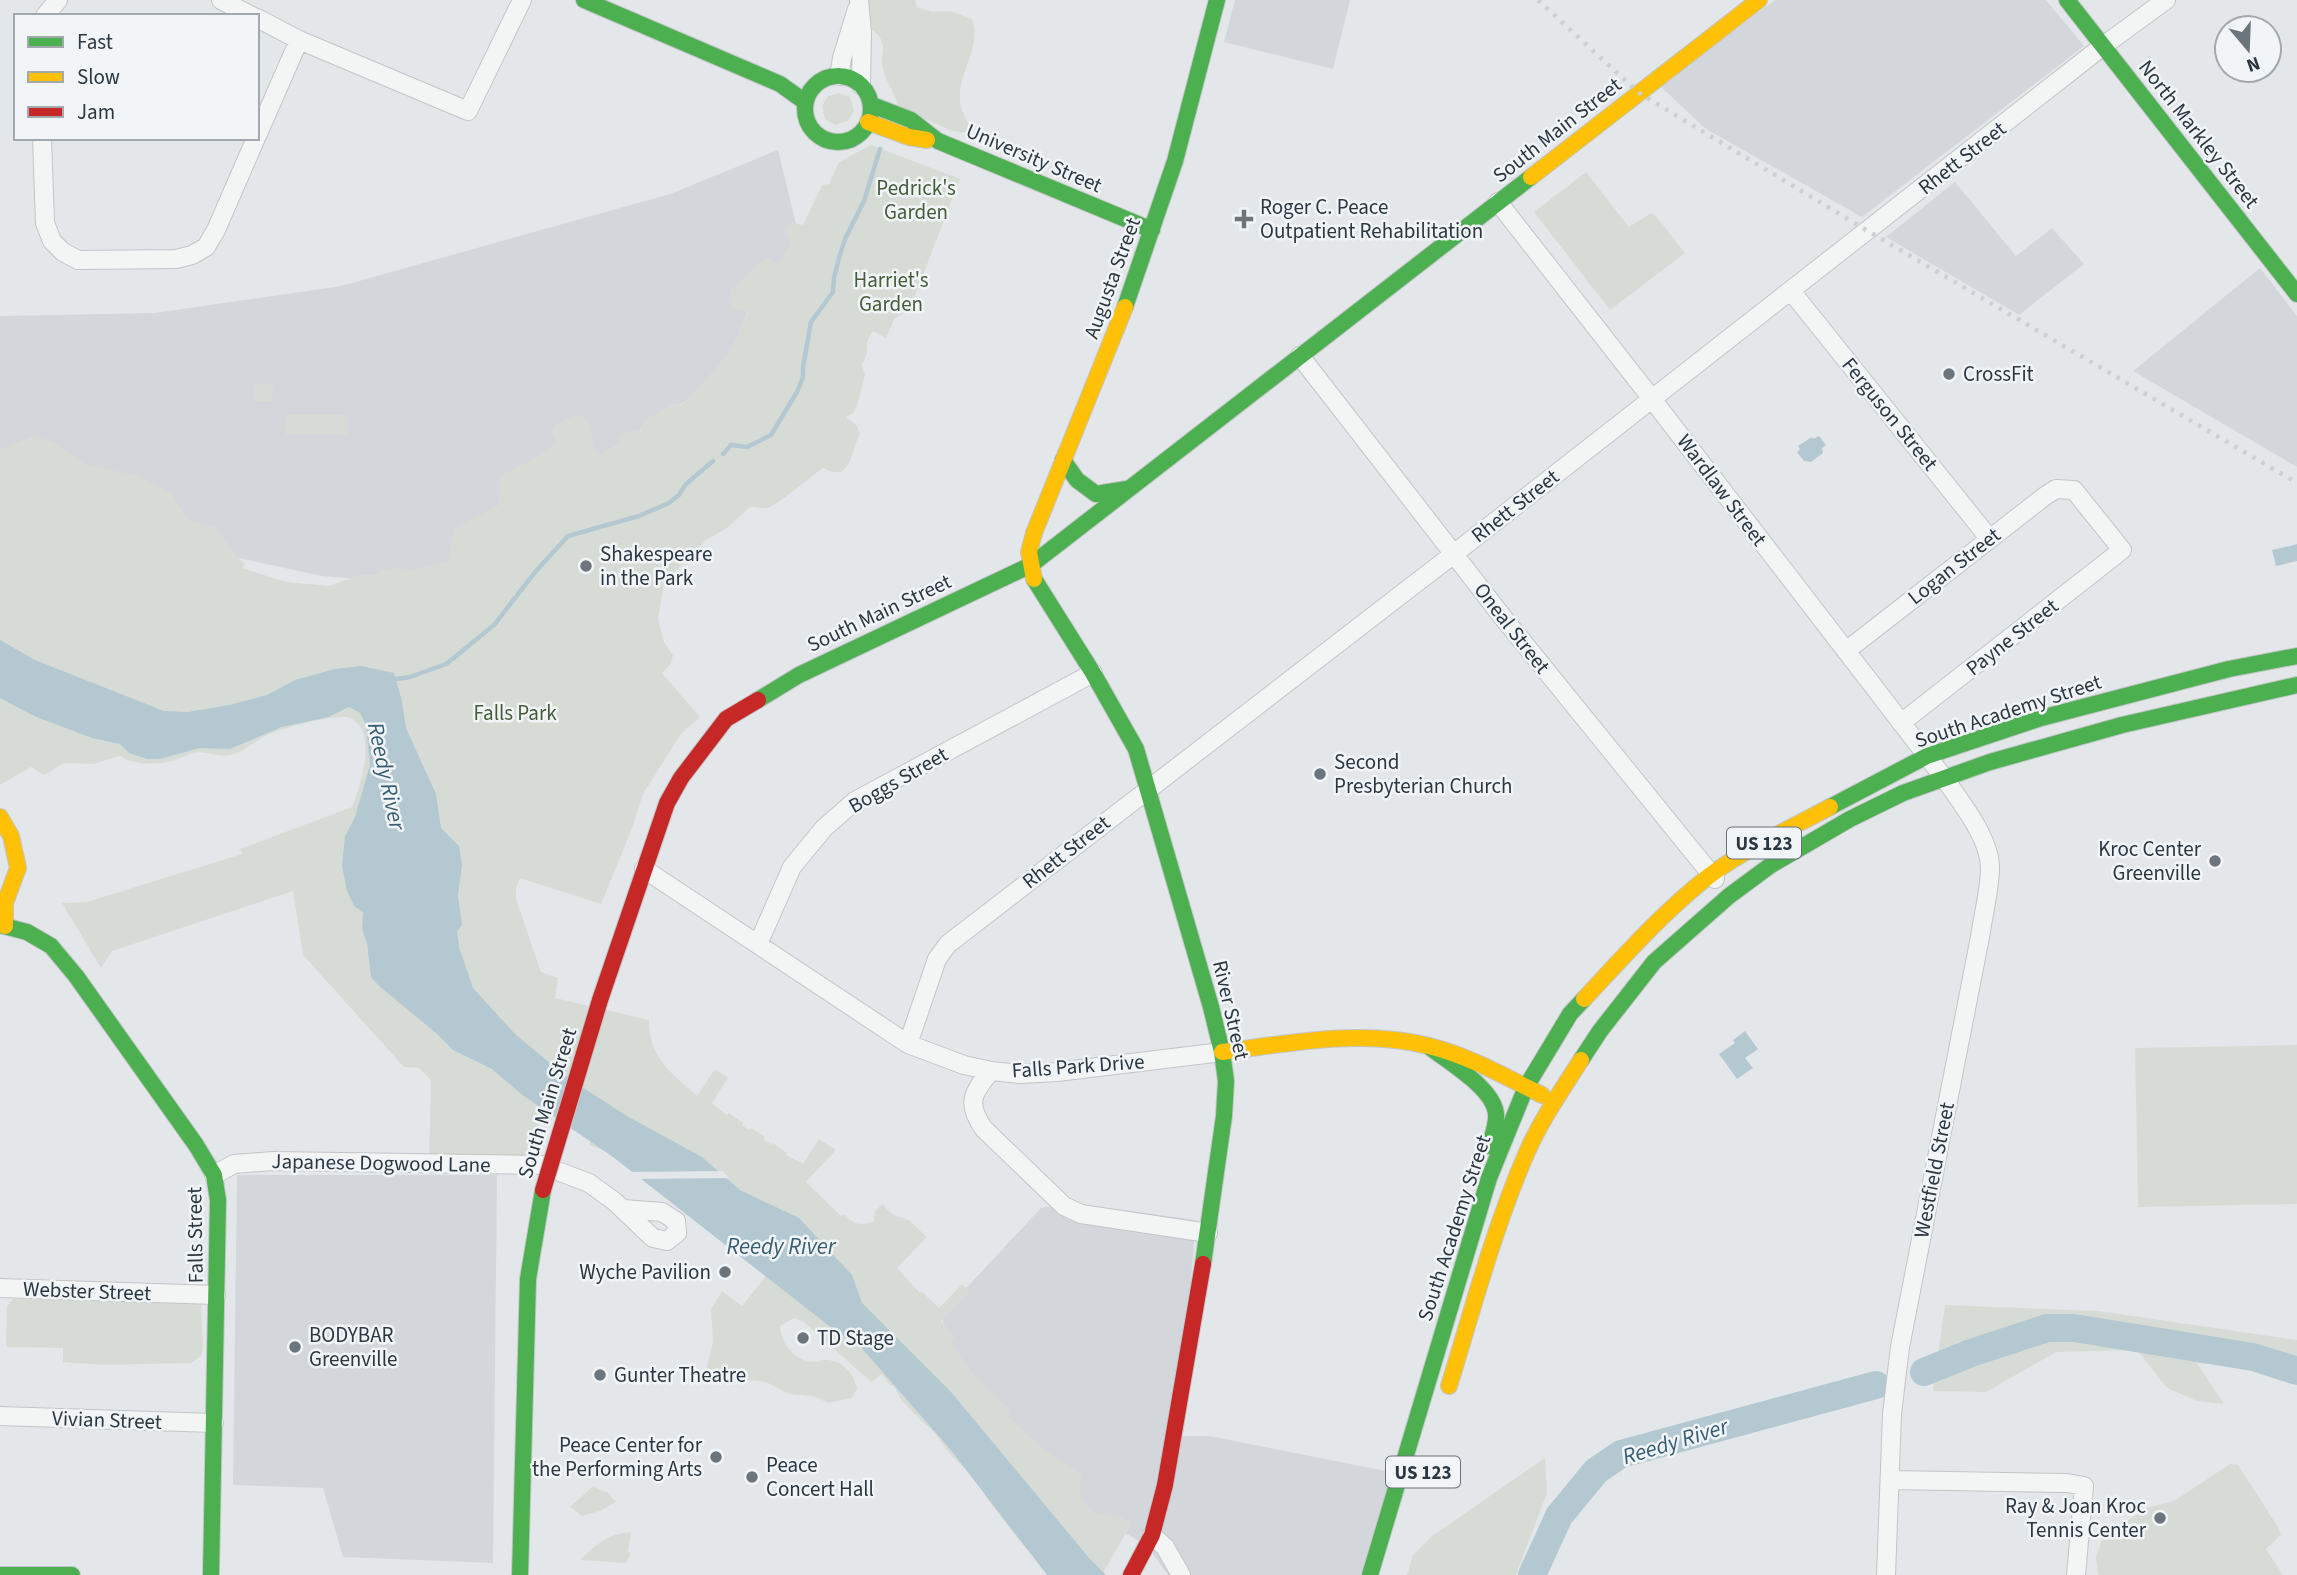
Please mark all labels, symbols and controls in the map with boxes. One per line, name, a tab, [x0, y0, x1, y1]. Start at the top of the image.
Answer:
legend	[14, 14, 259, 140]
north arrow	[2213, 14, 2283, 84]
text: Fast	[77, 27, 113, 57]
street label: North Markley Street	[2133, 55, 2265, 213]
text: Slow	[77, 62, 120, 92]
street label: South Main Street	[1486, 70, 1628, 190]
text: Jam	[77, 97, 115, 127]
street label: Rhett Street	[1912, 114, 2012, 202]
street label: University Street	[961, 116, 1107, 200]
park label: Pedrick's Garden	[876, 173, 956, 227]
place label: Roger C. Peace Outpatient Rehabilitation	[1260, 192, 1483, 246]
marker: Roger C. Peace Outpatient Rehabilitation	[1234, 209, 1254, 229]
street label: Augusta Street	[1076, 213, 1148, 343]
park label: Harriet's Garden	[854, 265, 929, 319]
street label: Ferguson Street	[1835, 351, 1945, 477]
place label: CrossFit	[1963, 359, 2034, 389]
marker: CrossFit	[1941, 366, 1957, 382]
street label: Wardlaw Street	[1670, 428, 1774, 552]
street label: Rhett Street	[1465, 462, 1565, 550]
street label: Logan Street	[1901, 520, 2007, 612]
place label: Shakespeare in the Park	[600, 539, 712, 593]
marker: Shakespeare in the Park	[578, 558, 594, 574]
street label: South Main Street	[802, 566, 956, 660]
street label: Oneal Street	[1467, 576, 1557, 680]
street label: Payne Street	[1959, 591, 2065, 683]
street label: South Academy Street	[1911, 667, 2105, 755]
park label: Falls Park	[473, 698, 557, 728]
water label: Reedy River	[359, 719, 414, 834]
street label: Boggs Street	[843, 739, 953, 821]
place label: Second Presbyterian Church	[1334, 747, 1512, 801]
marker: Second Presbyterian Church	[1312, 766, 1328, 782]
street label: Rhett Street	[1016, 808, 1116, 896]
road number: US 123	[1727, 828, 1801, 858]
place label: Kroc Center Greenville	[2098, 834, 2202, 888]
marker: Kroc Center Greenville	[2207, 853, 2223, 869]
street label: River Street	[1205, 957, 1257, 1063]
street label: South Main Street	[510, 1024, 584, 1182]
street label: Falls Park Drive	[1011, 1046, 1145, 1086]
street label: Westfield Street	[1906, 1100, 1962, 1240]
street label: South Academy Street	[1410, 1131, 1498, 1325]
street label: Japanese Dogwood Lane	[271, 1146, 491, 1180]
street label: Falls Street	[179, 1186, 211, 1284]
water label: Reedy River	[726, 1230, 837, 1263]
place label: Wyche Pavilion	[579, 1257, 711, 1287]
marker: Wyche Pavilion	[717, 1264, 733, 1280]
street label: Webster Street	[22, 1274, 152, 1308]
place label: BODYBAR Greenville	[309, 1320, 397, 1374]
place label: TD Stage	[817, 1323, 894, 1353]
marker: TD Stage	[795, 1330, 811, 1346]
marker: BODYBAR Greenville	[287, 1339, 303, 1355]
place label: Gunter Theatre	[614, 1360, 746, 1390]
marker: Gunter Theatre	[592, 1367, 608, 1383]
street label: Vivian Street	[52, 1403, 162, 1437]
water label: Reedy River	[1618, 1409, 1733, 1473]
place label: Peace Center for the Performing Arts	[532, 1430, 703, 1484]
marker: Peace Center for the Performing Arts	[708, 1449, 724, 1465]
place label: Peace Concert Hall	[766, 1450, 874, 1504]
road number: US 123	[1386, 1456, 1460, 1488]
marker: Peace Concert Hall	[744, 1469, 760, 1485]
place label: Ray & Joan Kroc Tennis Center	[2005, 1491, 2147, 1545]
marker: Ray & Joan Kroc Tennis Center	[2152, 1510, 2168, 1526]

